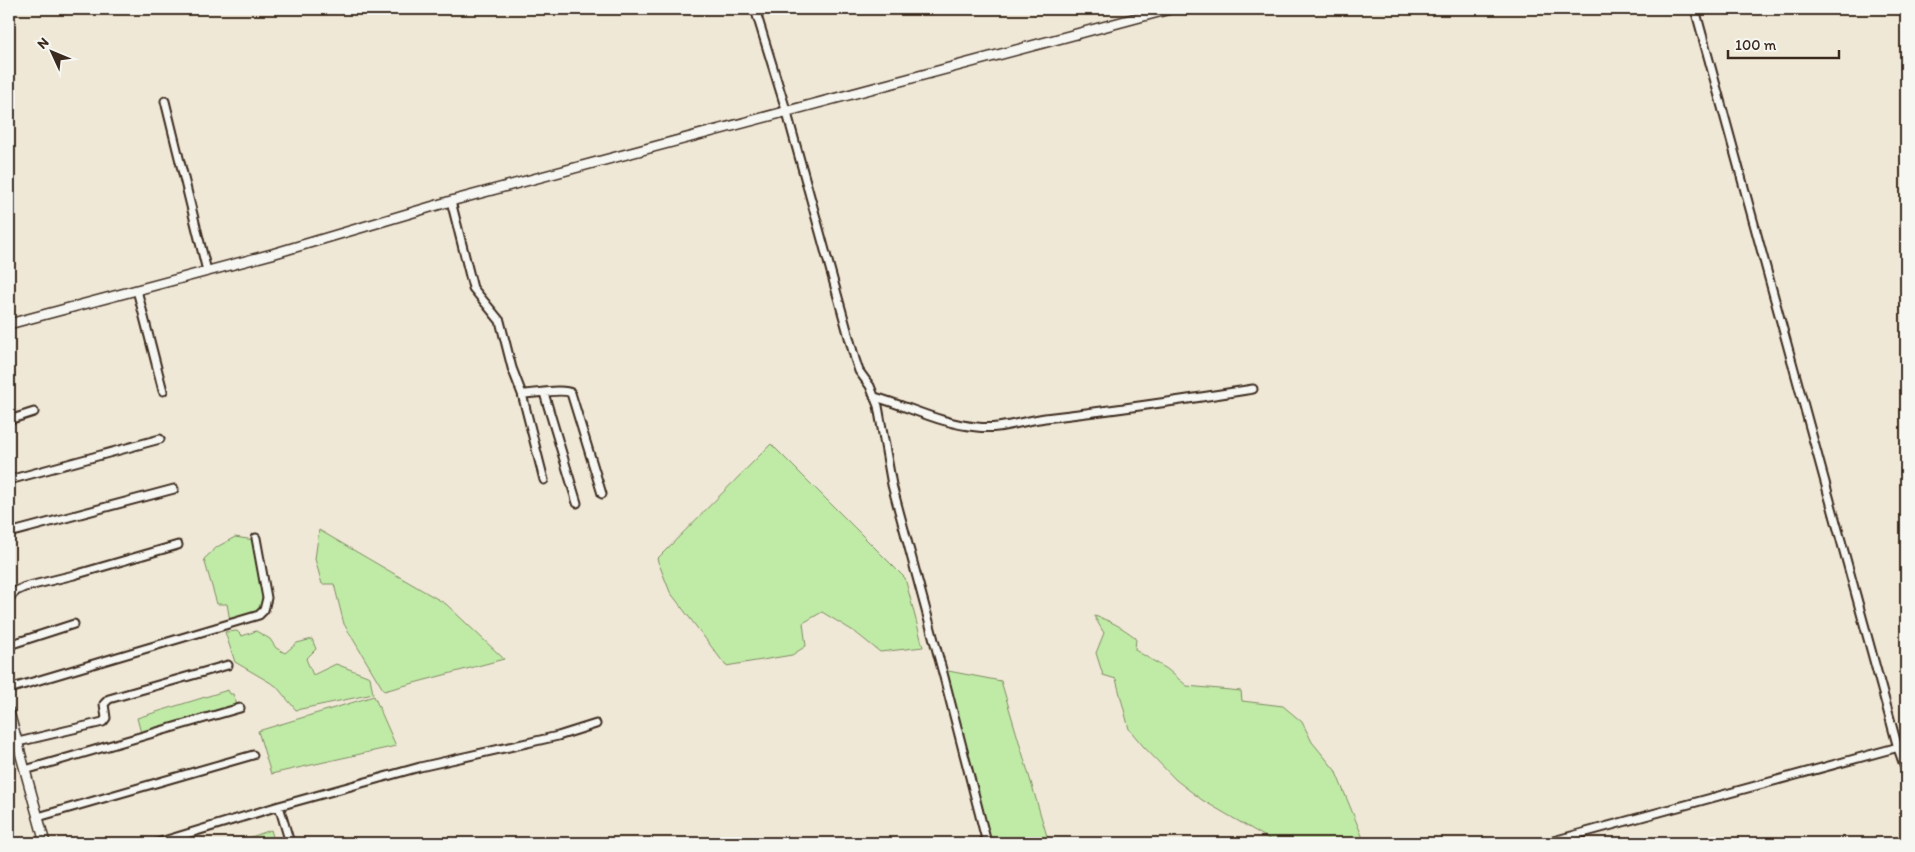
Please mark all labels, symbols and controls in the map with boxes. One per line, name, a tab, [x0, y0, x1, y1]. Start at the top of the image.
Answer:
north arrow	[28, 28, 78, 78]
scale bar	[1728, 28, 1839, 60]
text: N	[34, 34, 52, 53]
text: 100 m	[1735, 36, 1777, 54]

